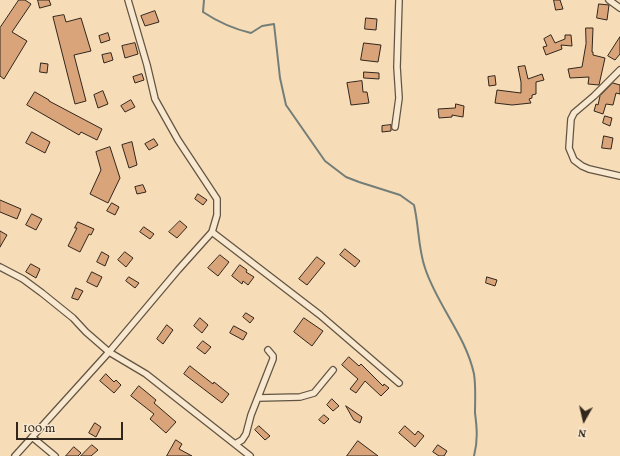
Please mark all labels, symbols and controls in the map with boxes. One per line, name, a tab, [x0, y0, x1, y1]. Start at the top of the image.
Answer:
north arrow	[564, 400, 604, 440]
scale bar	[18, 414, 125, 440]
text: 100 m	[23, 421, 55, 437]
text: N	[577, 424, 587, 440]

